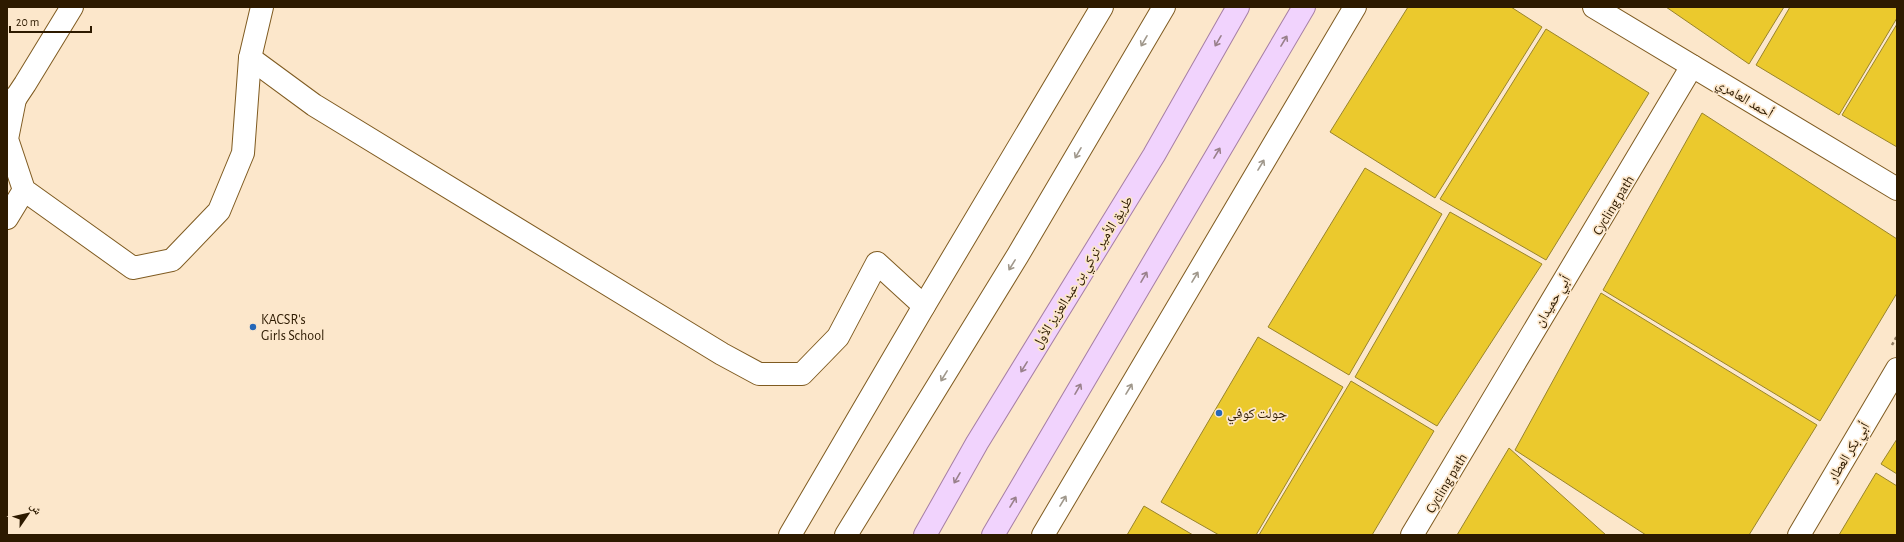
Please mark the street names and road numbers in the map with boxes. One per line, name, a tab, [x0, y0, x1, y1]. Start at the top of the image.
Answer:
street label: أحمد العامري	[1712, 75, 1776, 124]
street label: Cycling path	[1591, 173, 1637, 238]
street label: طريق الأمير تركي بن عبدالعزيز الأول	[1030, 194, 1139, 353]
street label: أبي حميدان	[1531, 273, 1577, 331]
street label: أبي بكر العطار	[1824, 419, 1875, 488]
street label: Cycling path	[1424, 451, 1470, 516]

